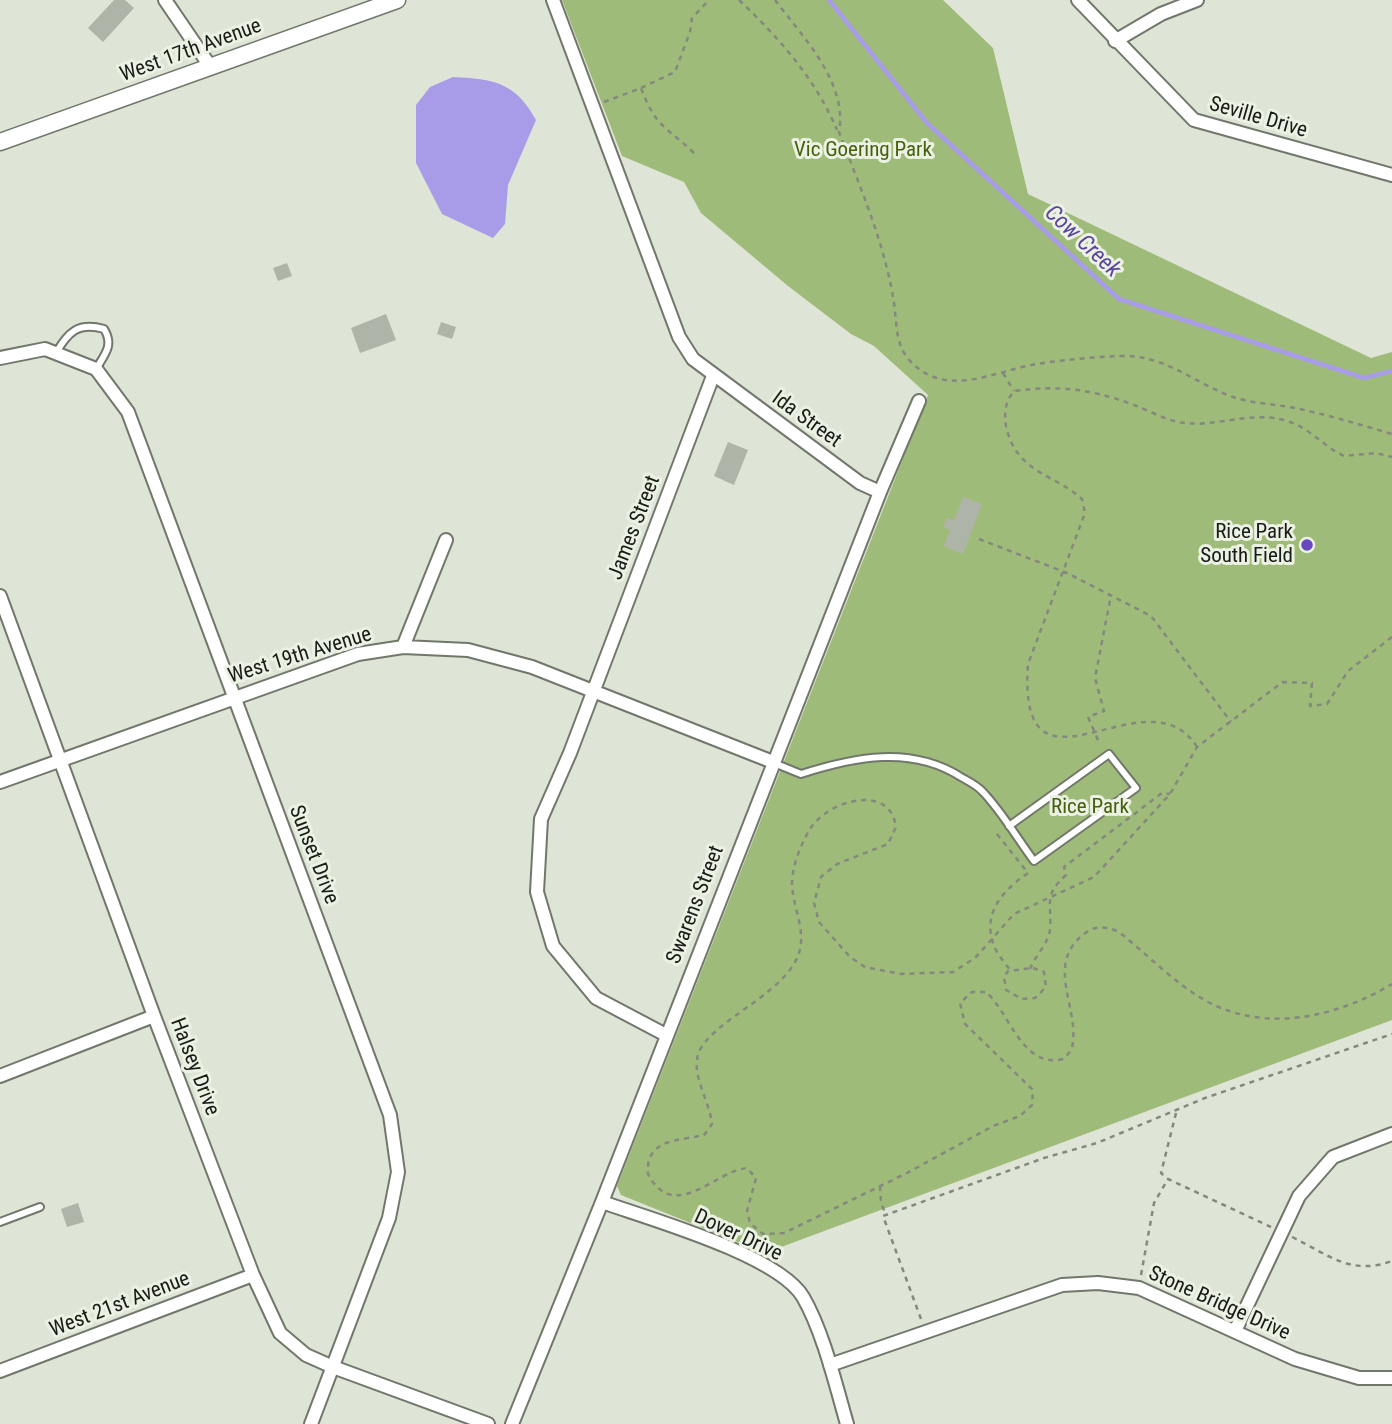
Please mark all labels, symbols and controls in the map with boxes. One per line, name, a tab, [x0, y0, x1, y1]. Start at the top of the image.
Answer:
street label: West 17th Avenue	[117, 14, 265, 88]
street label: Seville Drive	[1206, 92, 1310, 144]
park label: Vic Goering Park	[794, 138, 932, 164]
water label: Cow Creek	[1038, 200, 1126, 284]
street label: Ida Street	[766, 386, 846, 454]
street label: James Street	[604, 472, 666, 584]
place label: Rice Park South Field	[1200, 520, 1293, 570]
marker: Rice Park South Field	[1299, 537, 1315, 553]
street label: West 19th Avenue	[225, 622, 375, 690]
park label: Rice Park	[1051, 795, 1129, 821]
street label: Sunset Drive	[283, 802, 343, 908]
street label: Swarens Street	[662, 842, 730, 968]
street label: Halsey Drive	[164, 1015, 224, 1119]
street label: Dover Drive	[690, 1205, 786, 1267]
street label: Stone Bridge Drive	[1144, 1262, 1294, 1346]
street label: West 21st Avenue	[46, 1267, 194, 1343]

